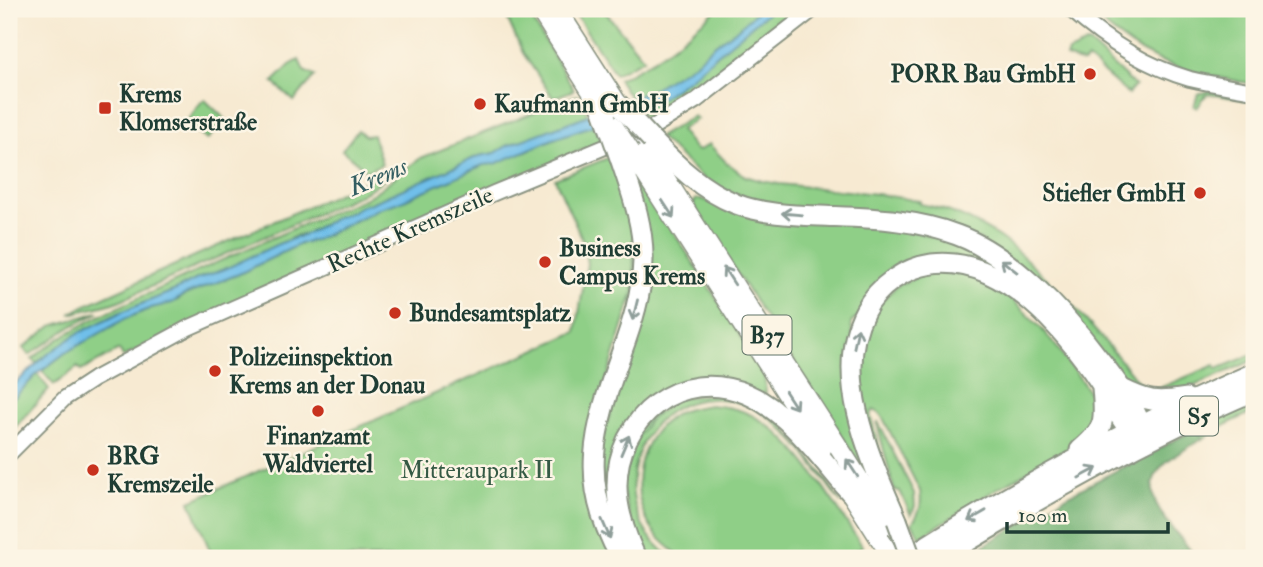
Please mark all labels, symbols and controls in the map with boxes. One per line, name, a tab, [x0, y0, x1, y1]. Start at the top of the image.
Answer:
place label: PORR Bau GmbH	[890, 59, 1076, 90]
marker: PORR Bau GmbH	[1082, 66, 1098, 82]
place label: Krems Klomserstraße	[119, 79, 257, 138]
place label: Kaufmann GmbH	[494, 89, 669, 120]
marker: Kaufmann GmbH	[472, 96, 488, 112]
marker: Krems Klomserstraße	[97, 100, 113, 116]
water label: Krems	[342, 150, 413, 204]
place label: Stiefler GmbH	[1042, 178, 1186, 209]
street label: Rechte Kremszeile	[322, 180, 498, 280]
marker: Stiefler GmbH	[1192, 185, 1208, 201]
one-way arrow	[661, 199, 675, 218]
one-way arrow	[781, 208, 804, 221]
place label: Business Campus Krems	[559, 233, 705, 292]
marker: Business Campus Krems	[537, 254, 553, 270]
one-way arrow	[1000, 259, 1018, 274]
one-way arrow	[721, 267, 736, 286]
place label: Bundesamtsplatz	[409, 298, 572, 329]
one-way arrow	[628, 298, 641, 321]
marker: Bundesamtsplatz	[387, 305, 403, 321]
road number: B37	[742, 316, 792, 354]
one-way arrow	[850, 327, 864, 350]
place label: Polizeiinspektion Krems an der Donau	[229, 342, 426, 401]
marker: Polizeiinspektion Krems an der Donau	[207, 363, 223, 379]
one-way arrow	[784, 390, 798, 410]
road number: S5	[1180, 396, 1218, 436]
marker: Finanzamt Waldviertel	[310, 403, 326, 419]
place label: Finanzamt Waldviertel	[262, 421, 374, 480]
one-way arrow	[619, 435, 632, 457]
place label: BRG Kremszeile	[107, 441, 214, 500]
park label: Mitteraupark II	[400, 455, 554, 486]
one-way arrow	[845, 458, 859, 478]
marker: BRG Kremszeile	[85, 462, 101, 478]
one-way arrow	[1077, 465, 1098, 479]
scale bar	[1007, 490, 1168, 534]
text: 100 m	[1018, 502, 1068, 529]
one-way arrow	[968, 509, 988, 523]
one-way arrow	[601, 518, 614, 540]

